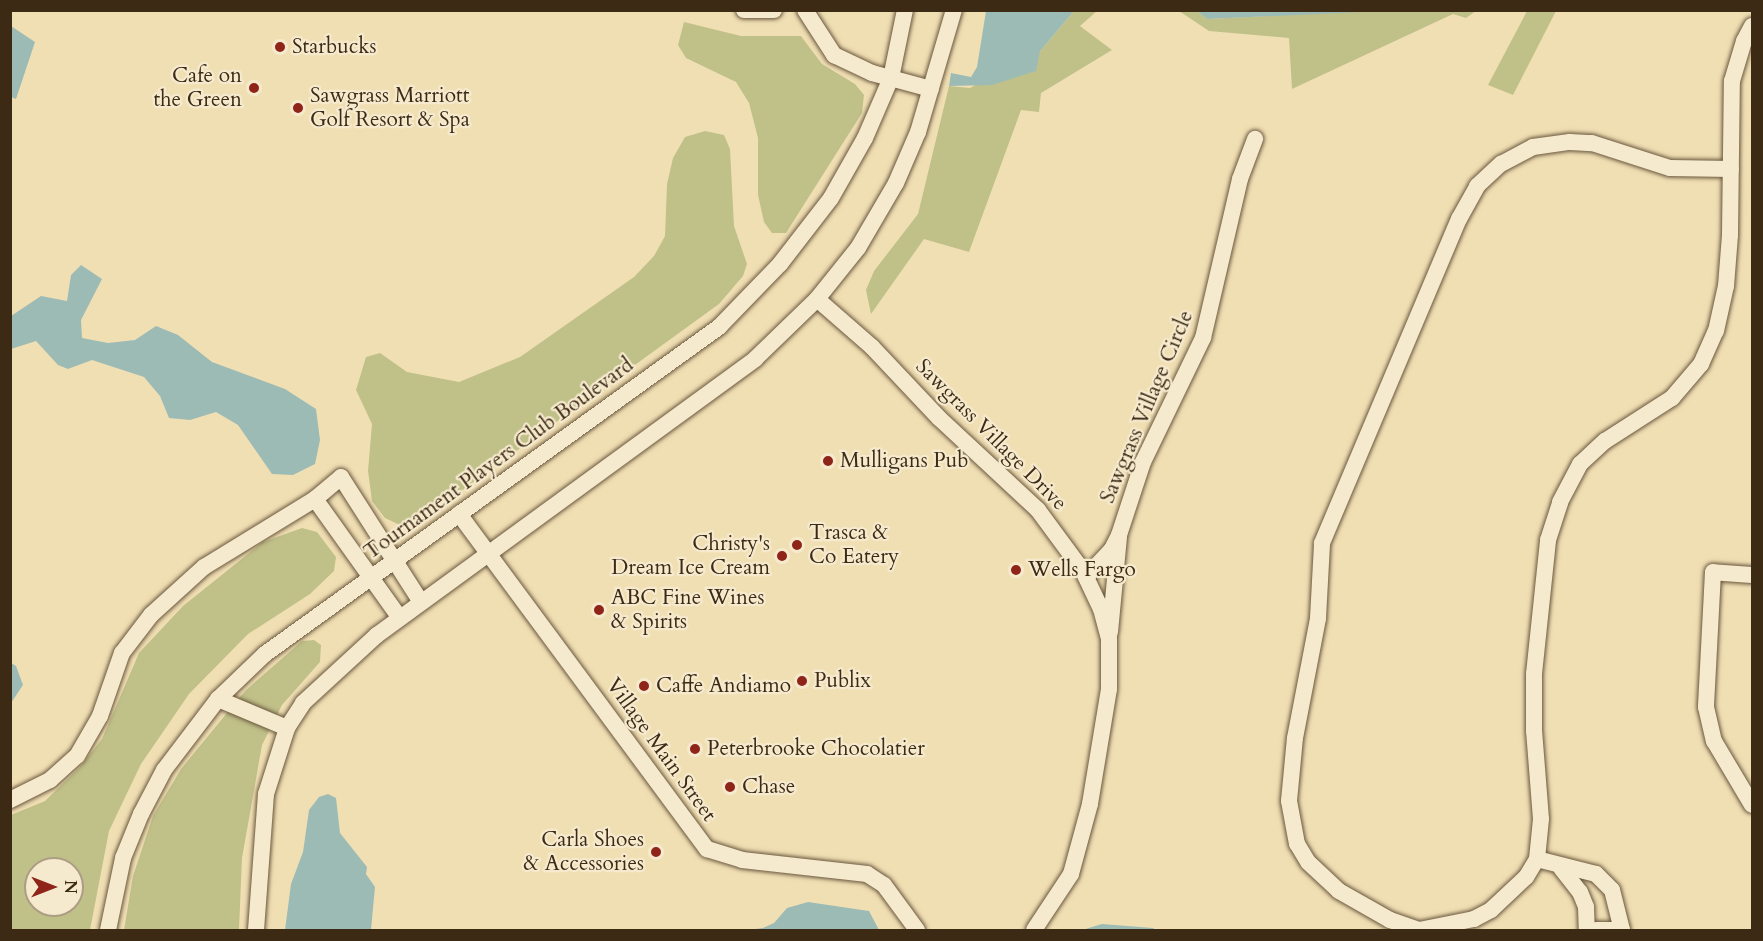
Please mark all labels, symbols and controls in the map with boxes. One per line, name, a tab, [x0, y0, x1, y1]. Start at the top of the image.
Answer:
place label: Starbucks	[292, 34, 377, 60]
marker: Starbucks	[273, 40, 287, 54]
place label: Cafe on the Green	[153, 63, 242, 113]
marker: Cafe on the Green	[247, 81, 261, 95]
place label: Sawgrass Marriott Golf Resort & Spa	[310, 83, 470, 133]
marker: Sawgrass Marriott Golf Resort & Spa	[291, 101, 305, 115]
street label: Sawgrass Village Circle	[1095, 307, 1199, 507]
street label: Tournament Players Club Boulevard	[359, 353, 639, 565]
street label: Sawgrass Village Drive	[910, 354, 1072, 516]
place label: Mulligans Pub	[840, 448, 969, 474]
marker: Mulligans Pub	[821, 454, 835, 468]
place label: Trasca & Co Eatery	[809, 520, 899, 570]
place label: Christy's Dream Ice Cream	[611, 531, 770, 581]
marker: Trasca & Co Eatery	[790, 538, 804, 552]
marker: Christy's Dream Ice Cream	[775, 549, 789, 563]
place label: Wells Fargo	[1028, 557, 1136, 583]
marker: Wells Fargo	[1009, 563, 1023, 577]
place label: ABC Fine Wines & Spirits	[611, 585, 764, 635]
marker: ABC Fine Wines & Spirits	[592, 603, 606, 617]
place label: Publix	[814, 668, 871, 694]
street label: Village Main Street	[601, 673, 721, 827]
place label: Caffe Andiamo	[656, 673, 791, 699]
marker: Publix	[795, 674, 809, 688]
marker: Caffe Andiamo	[637, 679, 651, 693]
place label: Peterbrooke Chocolatier	[707, 736, 925, 762]
marker: Peterbrooke Chocolatier	[688, 742, 702, 756]
place label: Chase	[742, 774, 795, 800]
marker: Chase	[723, 780, 737, 794]
place label: Carla Shoes & Accessories	[524, 827, 644, 877]
marker: Carla Shoes & Accessories	[649, 845, 663, 859]
north arrow	[24, 857, 84, 917]
text: N	[59, 880, 81, 894]

